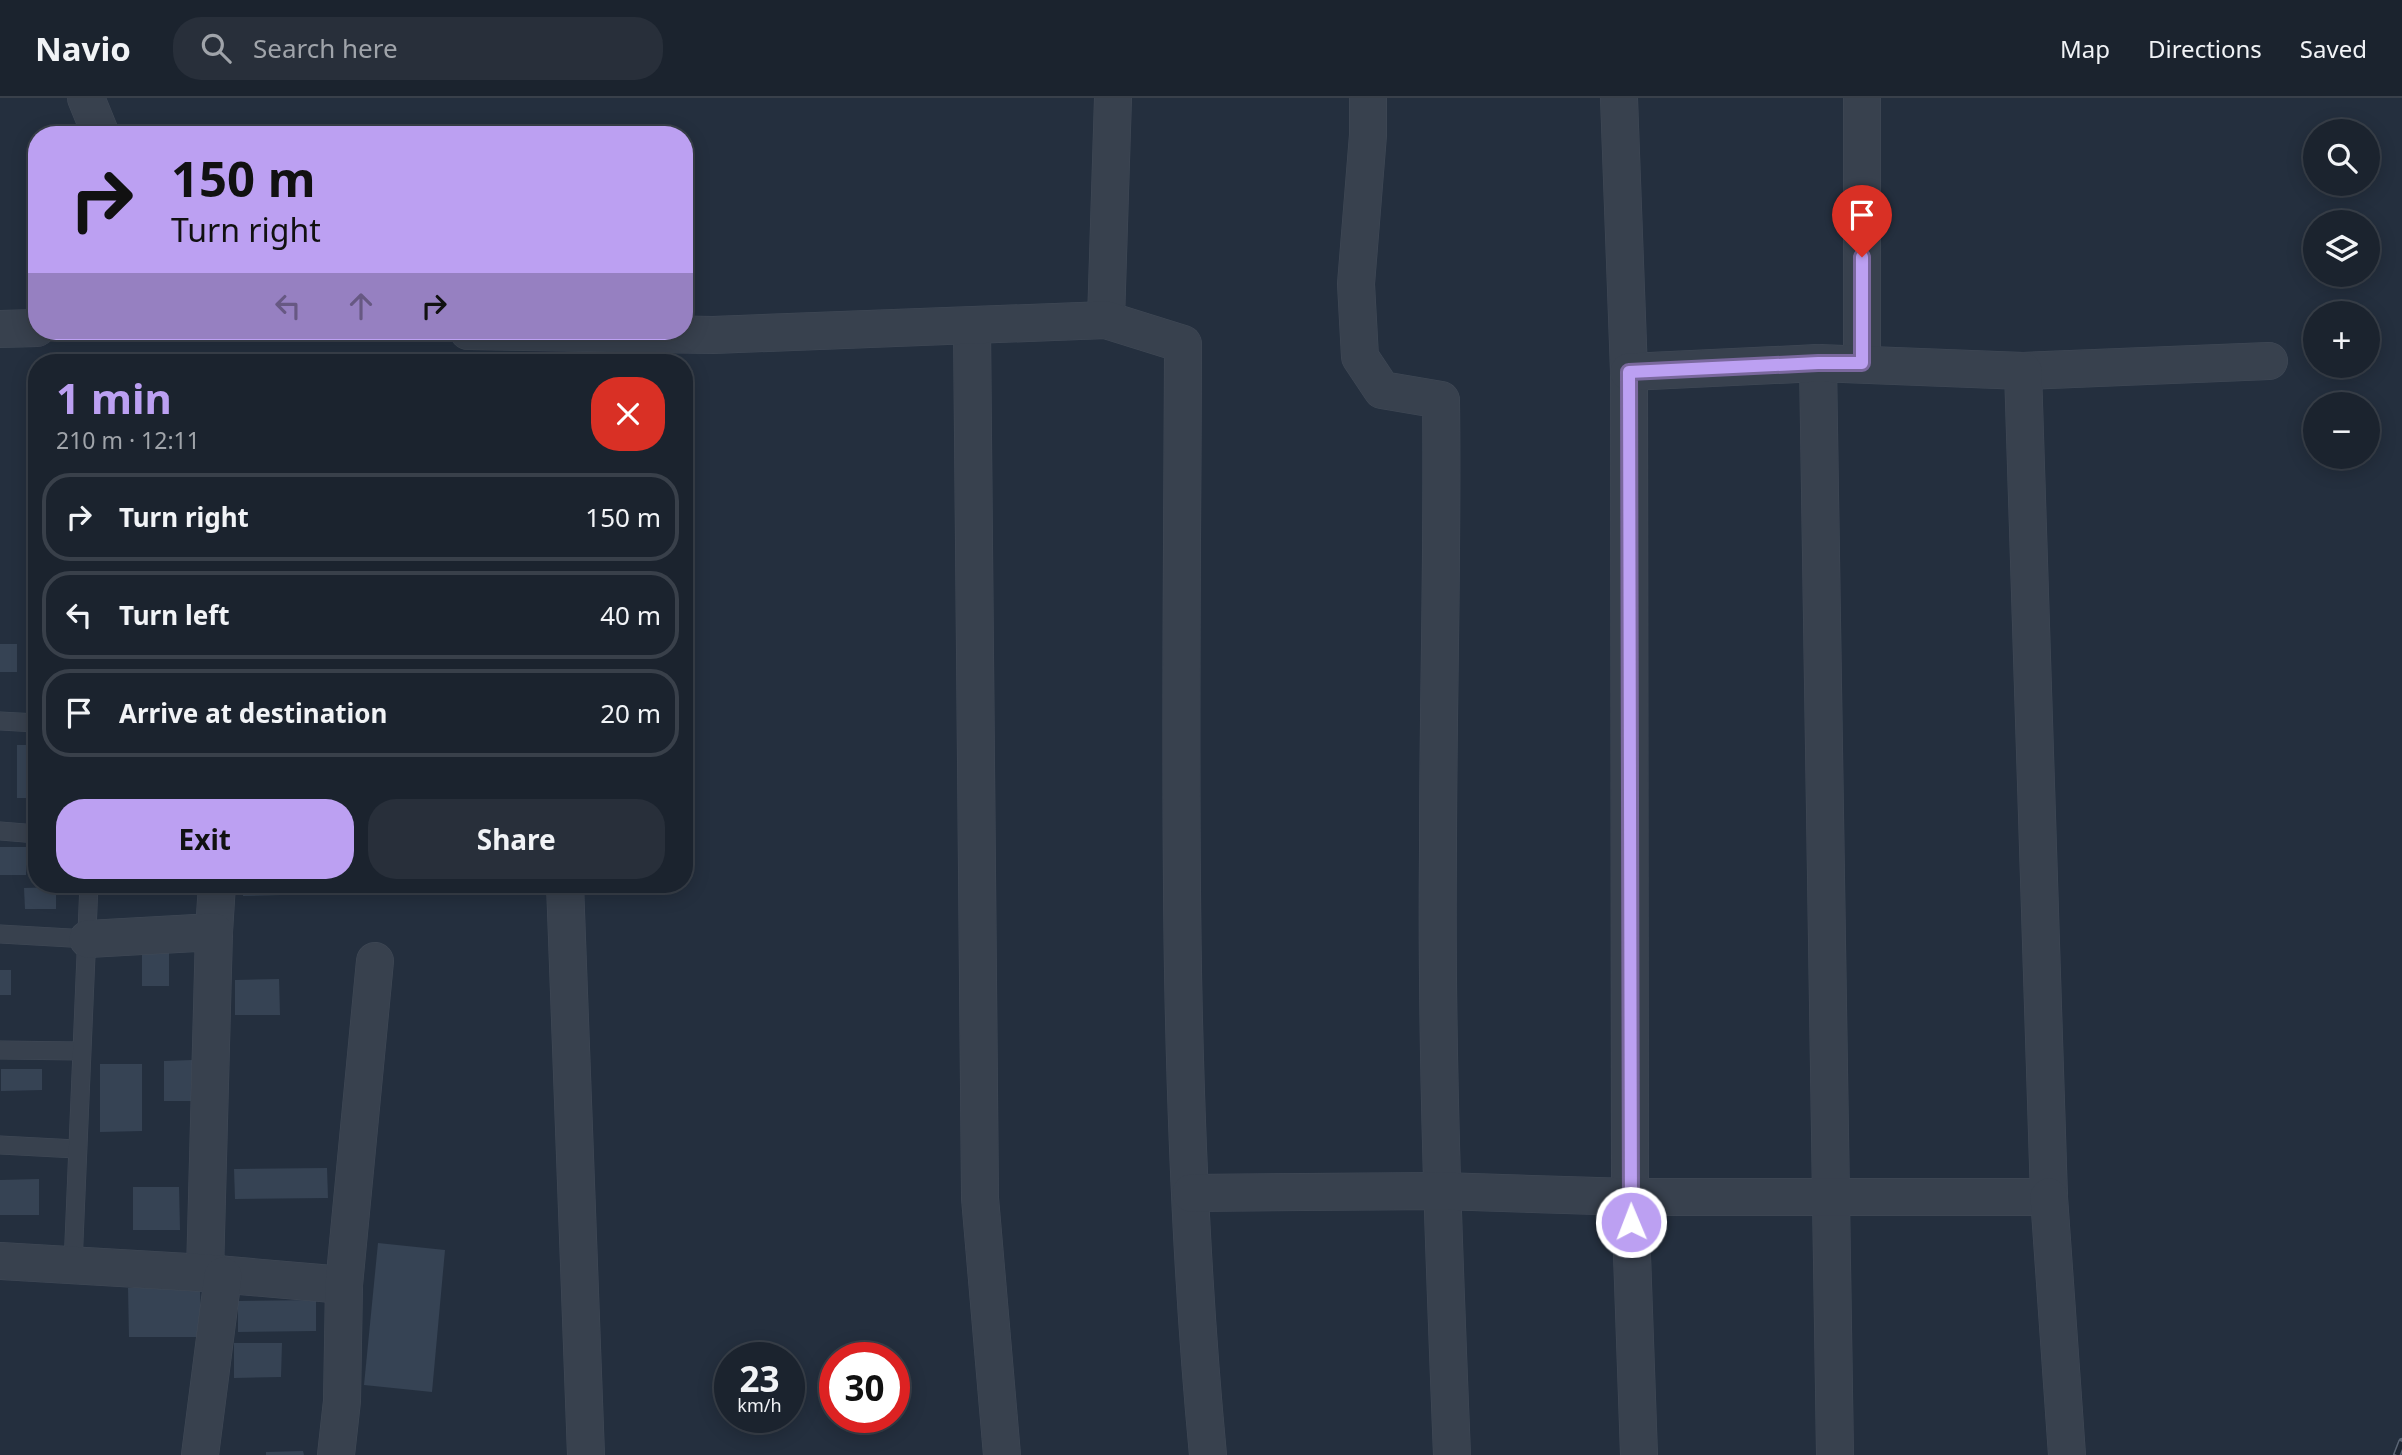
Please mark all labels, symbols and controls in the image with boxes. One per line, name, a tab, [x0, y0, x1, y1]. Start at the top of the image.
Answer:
search box	[173, 17, 663, 80]
text: Navio	[35, 26, 131, 71]
icon: search	[197, 29, 235, 67]
text: Search here	[253, 30, 398, 66]
text: Map	[2060, 32, 2110, 65]
text: Directions	[2148, 32, 2262, 65]
text: Saved	[2300, 32, 2367, 65]
map controls	[2303, 119, 2380, 469]
button: search	[2303, 119, 2380, 196]
text: 150 m	[171, 145, 316, 211]
icon: right	[56, 154, 147, 245]
pin	[1832, 185, 1892, 257]
icon: arrive	[1843, 196, 1881, 234]
text: Turn right	[171, 208, 321, 251]
button: layers	[2303, 210, 2380, 287]
icon: left	[269, 287, 307, 325]
icon: ahead	[342, 287, 380, 325]
icon: right	[415, 287, 453, 325]
button: +	[2303, 301, 2380, 378]
text: 1 min	[56, 369, 172, 426]
button: close	[591, 377, 665, 451]
button: −	[2303, 392, 2380, 469]
text: 210 m · 12:11	[56, 424, 200, 456]
icon: right	[60, 498, 98, 536]
text: Turn right	[119, 499, 249, 535]
text: 150 m	[585, 499, 661, 535]
icon: left	[60, 596, 98, 634]
text: Turn left	[119, 597, 230, 633]
text: 40 m	[600, 597, 661, 633]
icon: arrive	[60, 694, 98, 732]
text: Arrive at destination	[119, 695, 388, 731]
text: 20 m	[600, 695, 661, 731]
button: Exit	[56, 799, 354, 879]
button: Share	[368, 799, 665, 879]
position arrow	[1594, 1185, 1668, 1259]
speed limit sign: 30	[819, 1342, 910, 1433]
text: 23	[739, 1355, 780, 1402]
text: km/h	[737, 1393, 782, 1417]

